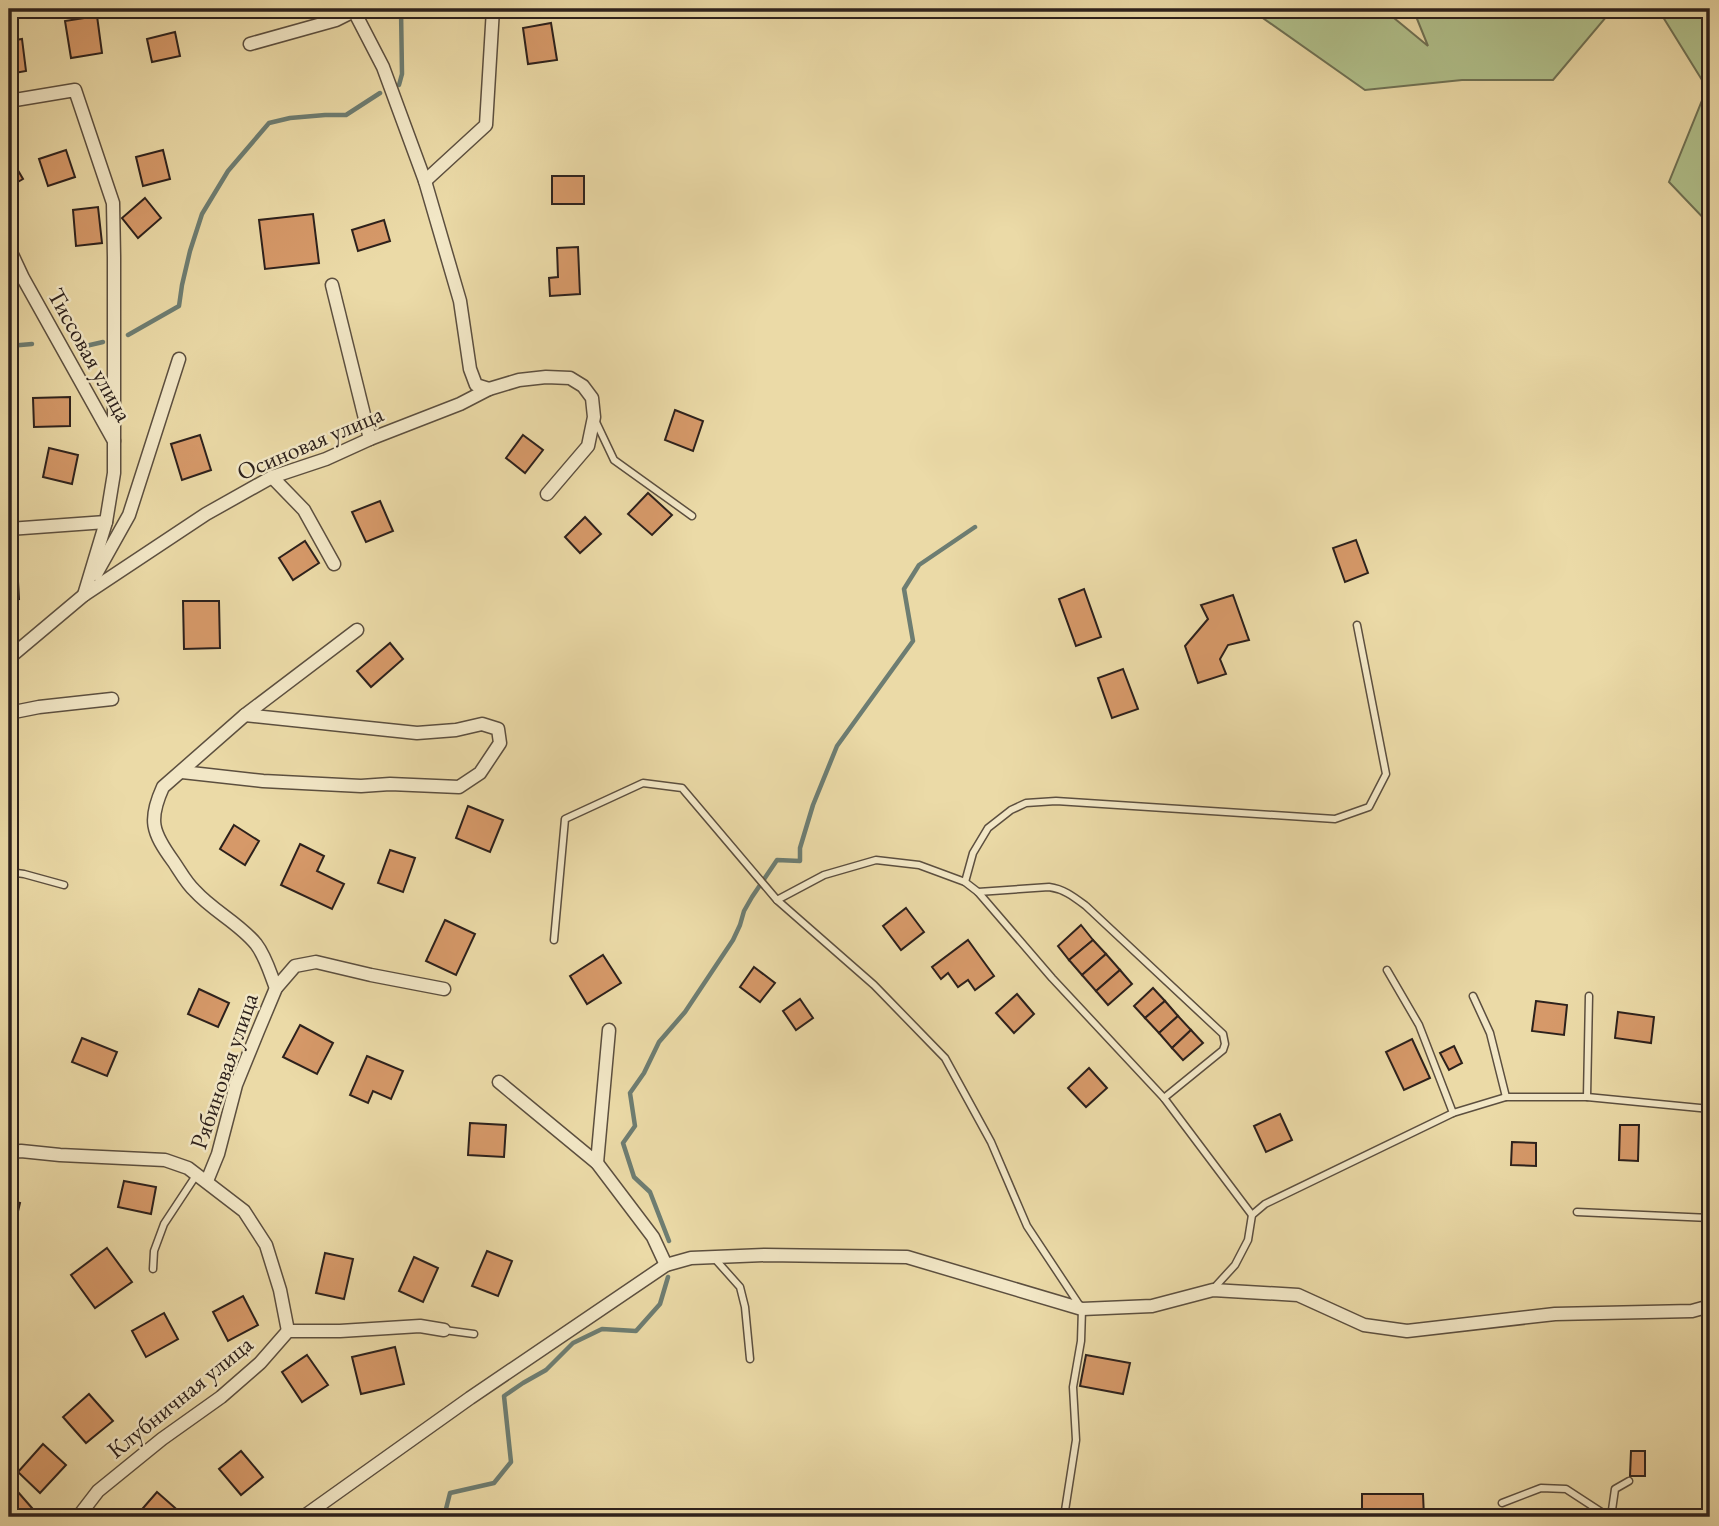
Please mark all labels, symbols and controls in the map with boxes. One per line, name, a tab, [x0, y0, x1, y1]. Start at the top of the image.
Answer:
street label: Тиссовая улица	[41, 282, 140, 427]
street label: Осиновая улица	[232, 398, 388, 487]
street label: Рябиновая улица	[182, 988, 265, 1153]
street label: Клубничная улица	[100, 1328, 259, 1465]

